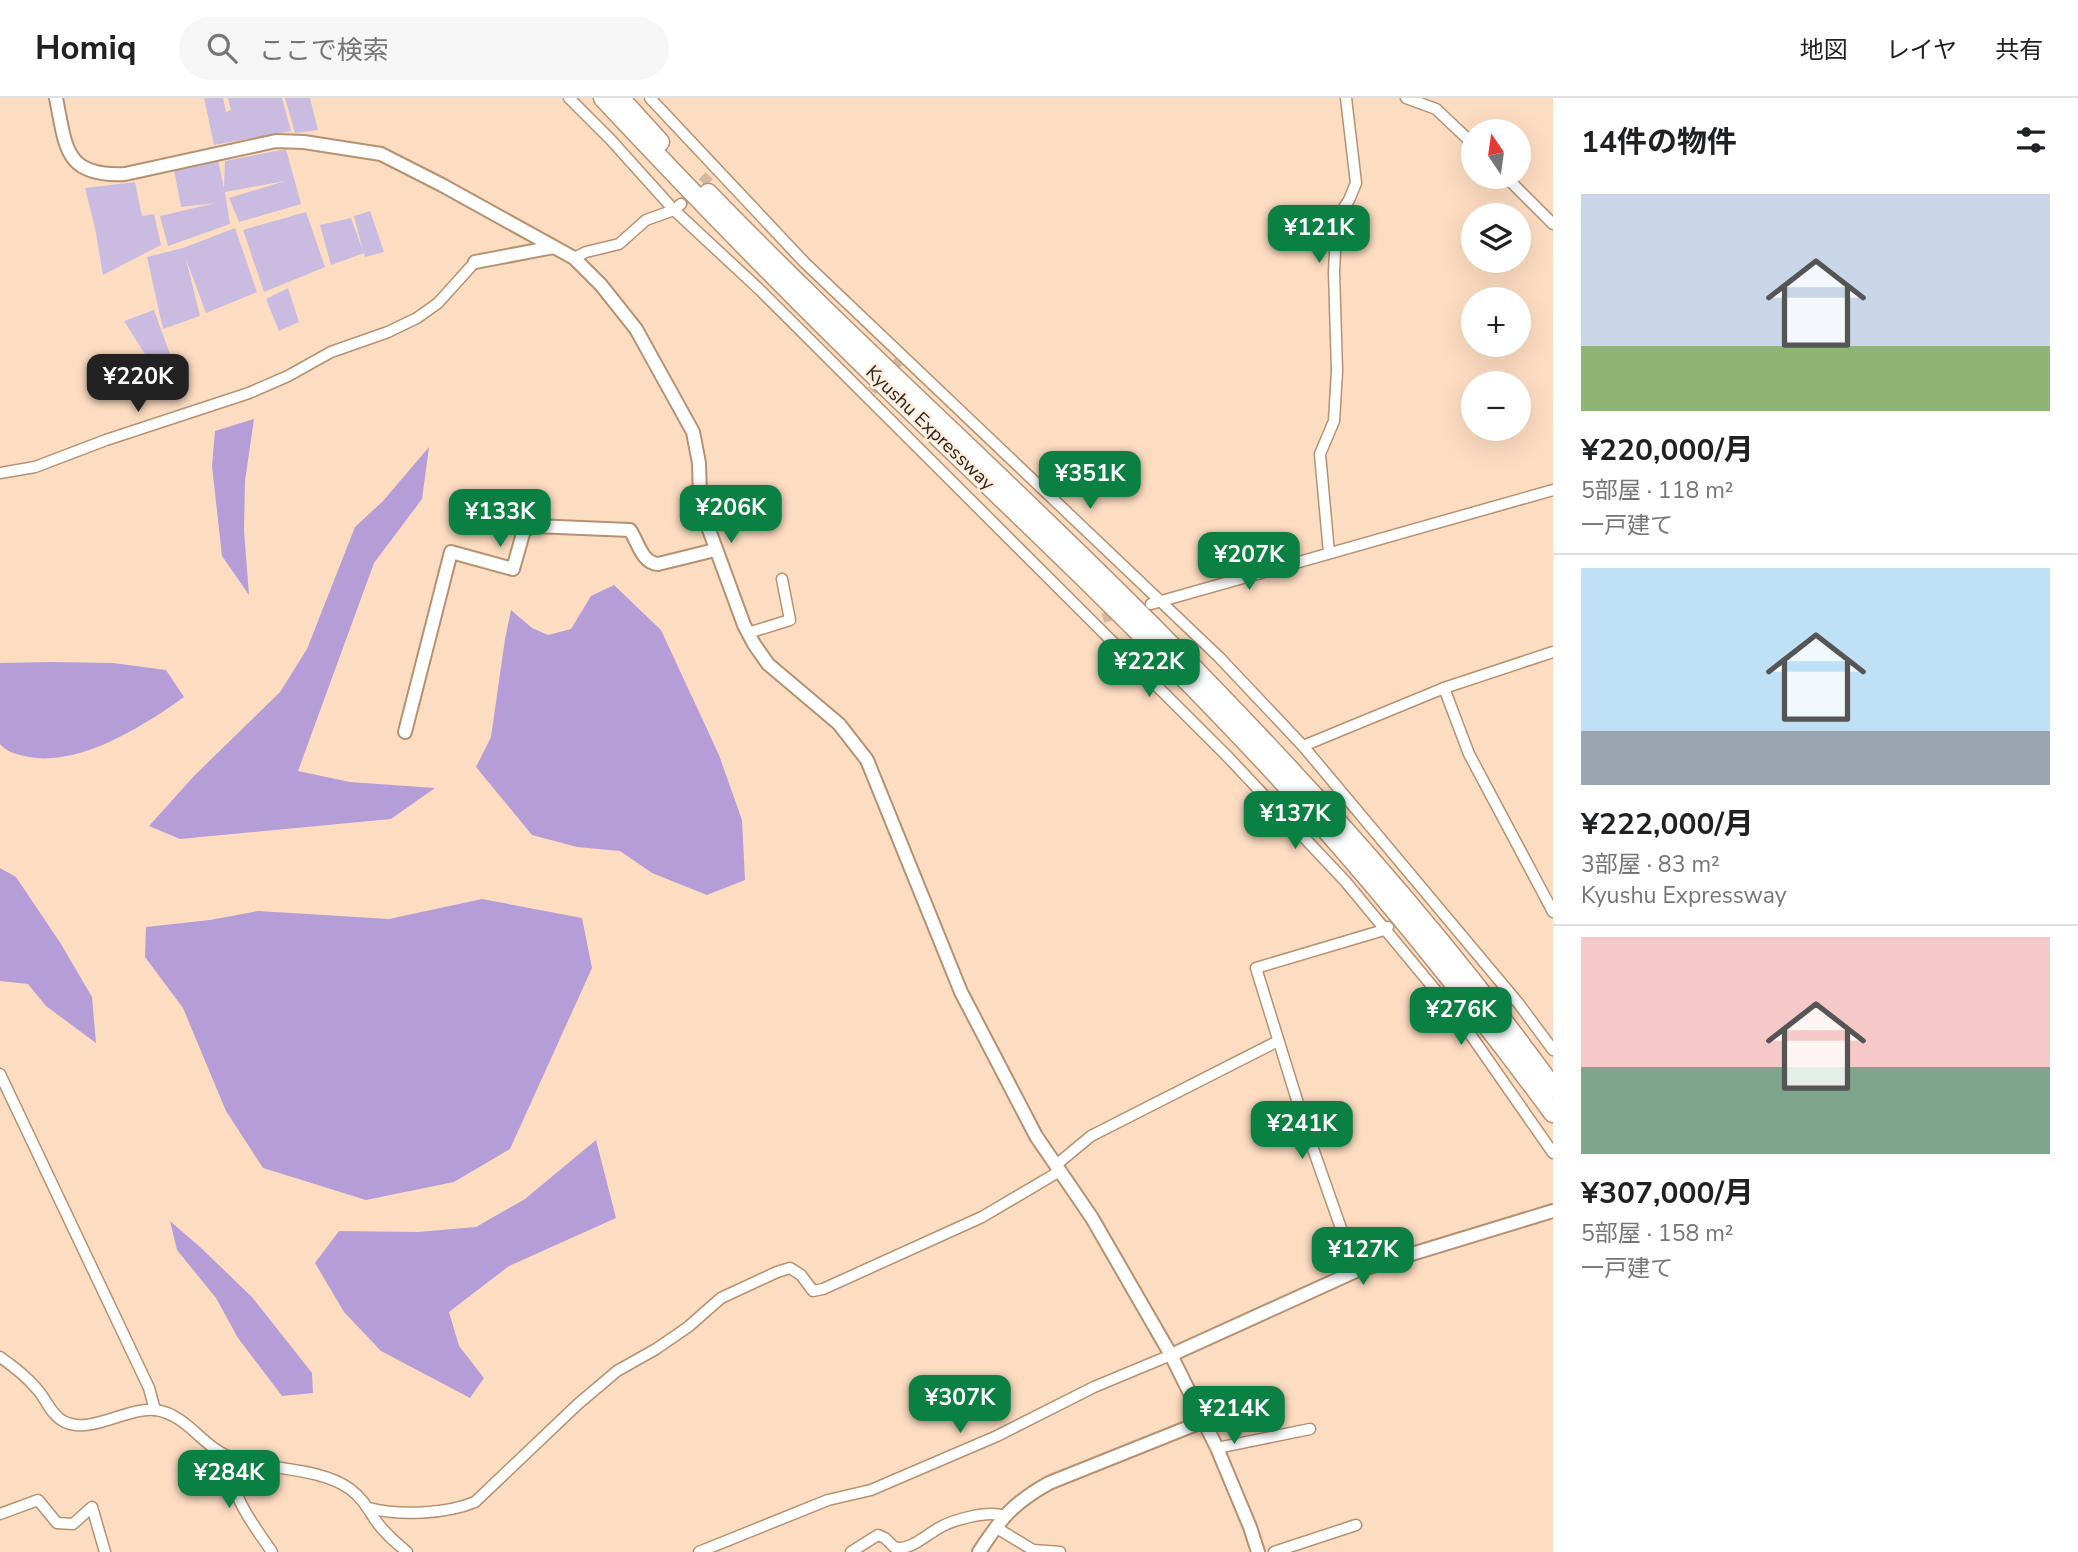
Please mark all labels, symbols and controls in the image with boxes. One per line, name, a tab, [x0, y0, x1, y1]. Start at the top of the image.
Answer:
search box	[179, 17, 669, 80]
text: Homiq	[35, 26, 137, 71]
icon: search	[203, 29, 241, 67]
text: ここで検索	[259, 33, 389, 68]
text: 地図	[1800, 34, 1848, 66]
text: レイヤ	[1886, 34, 1957, 66]
text: 共有	[1995, 34, 2043, 66]
north arrow	[1461, 119, 1531, 189]
map controls	[1461, 119, 1531, 441]
icon: filters	[2012, 121, 2050, 159]
text: 14件の物件	[1581, 122, 1737, 163]
button: layers	[1461, 203, 1531, 273]
pin: ¥121K	[1270, 206, 1368, 265]
text: ¥121K	[1284, 212, 1354, 243]
icon: home	[1753, 240, 1879, 366]
button: +	[1461, 287, 1531, 357]
pin: ¥220K	[89, 354, 187, 414]
street label: Kyushu Expressway	[860, 360, 1000, 496]
text: ¥220K	[103, 361, 173, 392]
button: −	[1461, 371, 1531, 441]
text: ¥220,000/月	[1581, 430, 1754, 471]
pin: ¥351K	[1041, 452, 1139, 511]
text: ¥351K	[1055, 458, 1125, 489]
text: 5部屋 · 118 m²	[1581, 475, 1734, 506]
pin: ¥206K	[682, 486, 780, 545]
pin: ¥133K	[451, 490, 549, 549]
text: ¥206K	[696, 492, 766, 523]
text: ¥133K	[465, 496, 535, 527]
text: 一戸建て	[1581, 510, 1673, 541]
pin: ¥207K	[1200, 532, 1298, 592]
text: ¥207K	[1214, 539, 1284, 570]
icon: home	[1753, 614, 1879, 740]
pin: ¥222K	[1100, 640, 1198, 699]
text: ¥222K	[1114, 646, 1184, 677]
pin: ¥137K	[1246, 792, 1344, 851]
text: ¥137K	[1260, 798, 1330, 829]
text: ¥222,000/月	[1581, 804, 1754, 845]
text: 3部屋 · 83 m²	[1581, 849, 1720, 880]
text: Kyushu Expressway	[1581, 880, 1787, 911]
icon: home	[1753, 983, 1879, 1109]
pin: ¥276K	[1412, 988, 1510, 1047]
text: ¥276K	[1426, 994, 1496, 1025]
pin: ¥241K	[1253, 1102, 1351, 1161]
text: ¥241K	[1267, 1108, 1337, 1139]
text: ¥307,000/月	[1581, 1173, 1754, 1214]
text: 5部屋 · 158 m²	[1581, 1218, 1734, 1249]
pin: ¥127K	[1314, 1228, 1412, 1287]
text: ¥127K	[1328, 1234, 1398, 1265]
text: 一戸建て	[1581, 1253, 1673, 1284]
pin: ¥307K	[911, 1376, 1009, 1435]
text: ¥307K	[925, 1382, 995, 1413]
pin: ¥214K	[1185, 1386, 1283, 1446]
text: ¥214K	[1199, 1393, 1269, 1424]
pin: ¥284K	[180, 1450, 278, 1510]
text: ¥284K	[194, 1457, 264, 1488]

